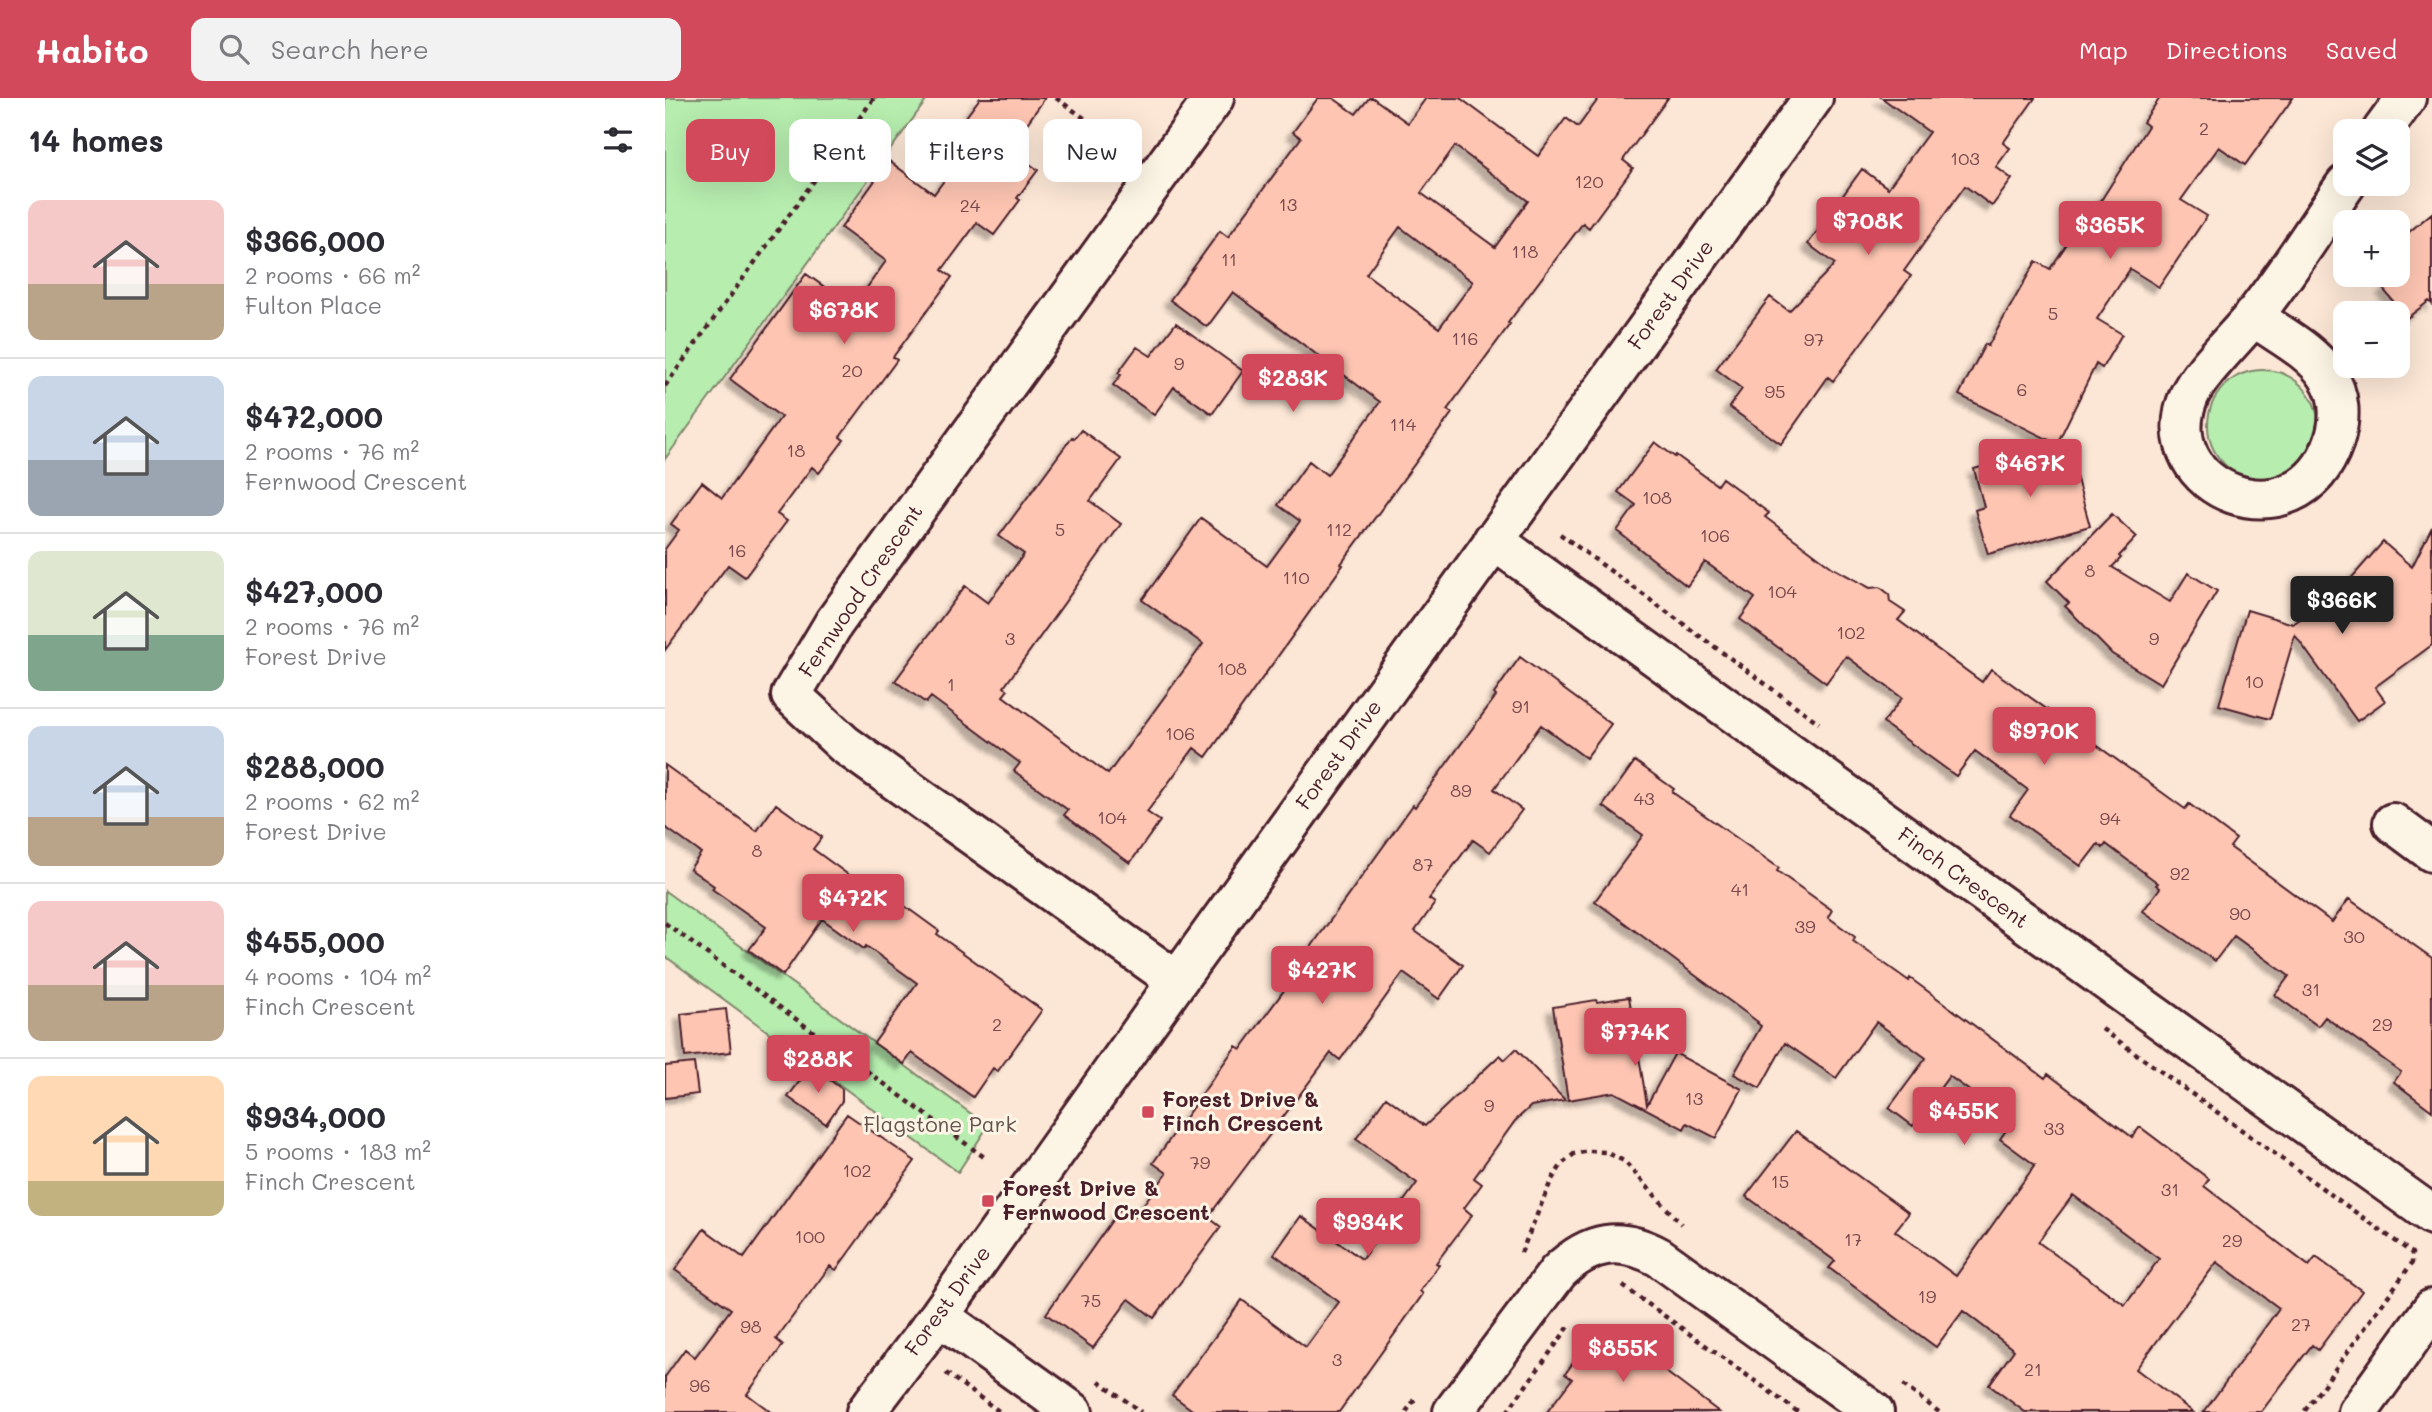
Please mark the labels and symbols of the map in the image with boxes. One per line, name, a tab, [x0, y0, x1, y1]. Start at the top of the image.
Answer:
house number: 2	[2199, 116, 2209, 140]
house number: 103	[1950, 146, 1980, 170]
house number: 120	[1574, 169, 1604, 193]
house number: 13	[1279, 192, 1297, 216]
house number: 24	[960, 193, 981, 217]
pin: $708K	[1819, 198, 1917, 257]
pin: $365K	[2061, 202, 2159, 261]
street label: Forest Drive	[1621, 234, 1719, 354]
house number: 118	[1512, 239, 1539, 263]
house number: 11	[1221, 247, 1237, 271]
pin: $678K	[795, 286, 893, 346]
house number: 5	[2048, 301, 2058, 325]
house number: 116	[1452, 326, 1478, 350]
house number: 97	[1804, 327, 1824, 351]
house number: 9	[1174, 351, 1185, 375]
pin: $283K	[1244, 354, 1342, 414]
house number: 20	[841, 358, 863, 382]
house number: 6	[2017, 377, 2027, 401]
house number: 95	[1764, 379, 1786, 403]
house number: 114	[1390, 412, 1417, 436]
house number: 18	[787, 438, 806, 462]
pin: $467K	[1981, 440, 2079, 499]
house number: 108	[1642, 485, 1672, 509]
street label: Fernwood Crescent	[792, 498, 928, 682]
house number: 5	[1055, 517, 1065, 541]
house number: 112	[1326, 517, 1352, 541]
house number: 106	[1700, 523, 1730, 547]
house number: 16	[728, 538, 746, 562]
house number: 8	[2085, 558, 2096, 582]
house number: 110	[1282, 565, 1310, 589]
pin: $366K	[2293, 576, 2391, 636]
house number: 104	[1767, 579, 1797, 603]
house number: 102	[1836, 620, 1866, 644]
house number: 3	[1005, 626, 1015, 650]
house number: 9	[2149, 626, 2160, 650]
house number: 108	[1217, 656, 1247, 680]
house number: 10	[2244, 669, 2264, 693]
house number: 1	[947, 672, 955, 696]
street label: Forest Drive	[1289, 694, 1387, 814]
house number: 91	[1512, 694, 1530, 718]
pin: $970K	[1995, 708, 2093, 767]
house number: 106	[1165, 721, 1195, 745]
house number: 89	[1450, 778, 1472, 802]
house number: 43	[1633, 786, 1655, 810]
house number: 104	[1097, 805, 1127, 829]
house number: 94	[2099, 806, 2121, 830]
street label: Finch Crescent	[1893, 820, 2035, 933]
house number: 8	[752, 838, 763, 862]
house number: 87	[1413, 852, 1433, 876]
house number: 92	[2170, 861, 2190, 885]
pin: $472K	[804, 874, 902, 934]
house number: 41	[1731, 877, 1749, 901]
house number: 90	[2229, 901, 2251, 925]
house number: 39	[1794, 914, 1816, 938]
house number: 30	[2343, 924, 2365, 948]
pin: $427K	[1273, 946, 1371, 1006]
house number: 31	[2302, 977, 2320, 1001]
pin: $774K	[1586, 1009, 1684, 1068]
house number: 2	[992, 1012, 1002, 1036]
house number: 29	[2372, 1012, 2393, 1036]
pin: $288K	[769, 1035, 867, 1095]
place label: Forest Drive & Finch Crescent	[1162, 1085, 1323, 1136]
house number: 13	[1685, 1086, 1703, 1110]
pin: $455K	[1915, 1088, 2013, 1147]
house number: 9	[1484, 1093, 1495, 1117]
marker: Forest Drive & Finch Crescent	[1140, 1104, 1156, 1120]
park label: Flagstone Park	[863, 1110, 1017, 1137]
house number: 33	[2043, 1116, 2065, 1140]
house number: 79	[1190, 1150, 1211, 1174]
house number: 102	[842, 1158, 872, 1182]
house number: 15	[1771, 1169, 1789, 1193]
place label: Forest Drive & Fernwood Crescent	[1002, 1174, 1210, 1225]
house number: 31	[2161, 1177, 2179, 1201]
marker: Forest Drive & Fernwood Crescent	[980, 1193, 996, 1209]
pin: $934K	[1319, 1198, 1417, 1258]
house number: 100	[795, 1224, 825, 1248]
house number: 17	[1844, 1227, 1862, 1251]
house number: 29	[2222, 1228, 2243, 1252]
street label: Forest Drive	[898, 1240, 996, 1360]
house number: 19	[1918, 1284, 1937, 1308]
house number: 75	[1081, 1288, 1101, 1312]
house number: 27	[2291, 1312, 2311, 1336]
house number: 98	[740, 1314, 762, 1338]
pin: $855K	[1574, 1324, 1672, 1384]
house number: 3	[1332, 1347, 1342, 1371]
house number: 21	[2024, 1357, 2042, 1381]
house number: 96	[689, 1373, 711, 1397]

